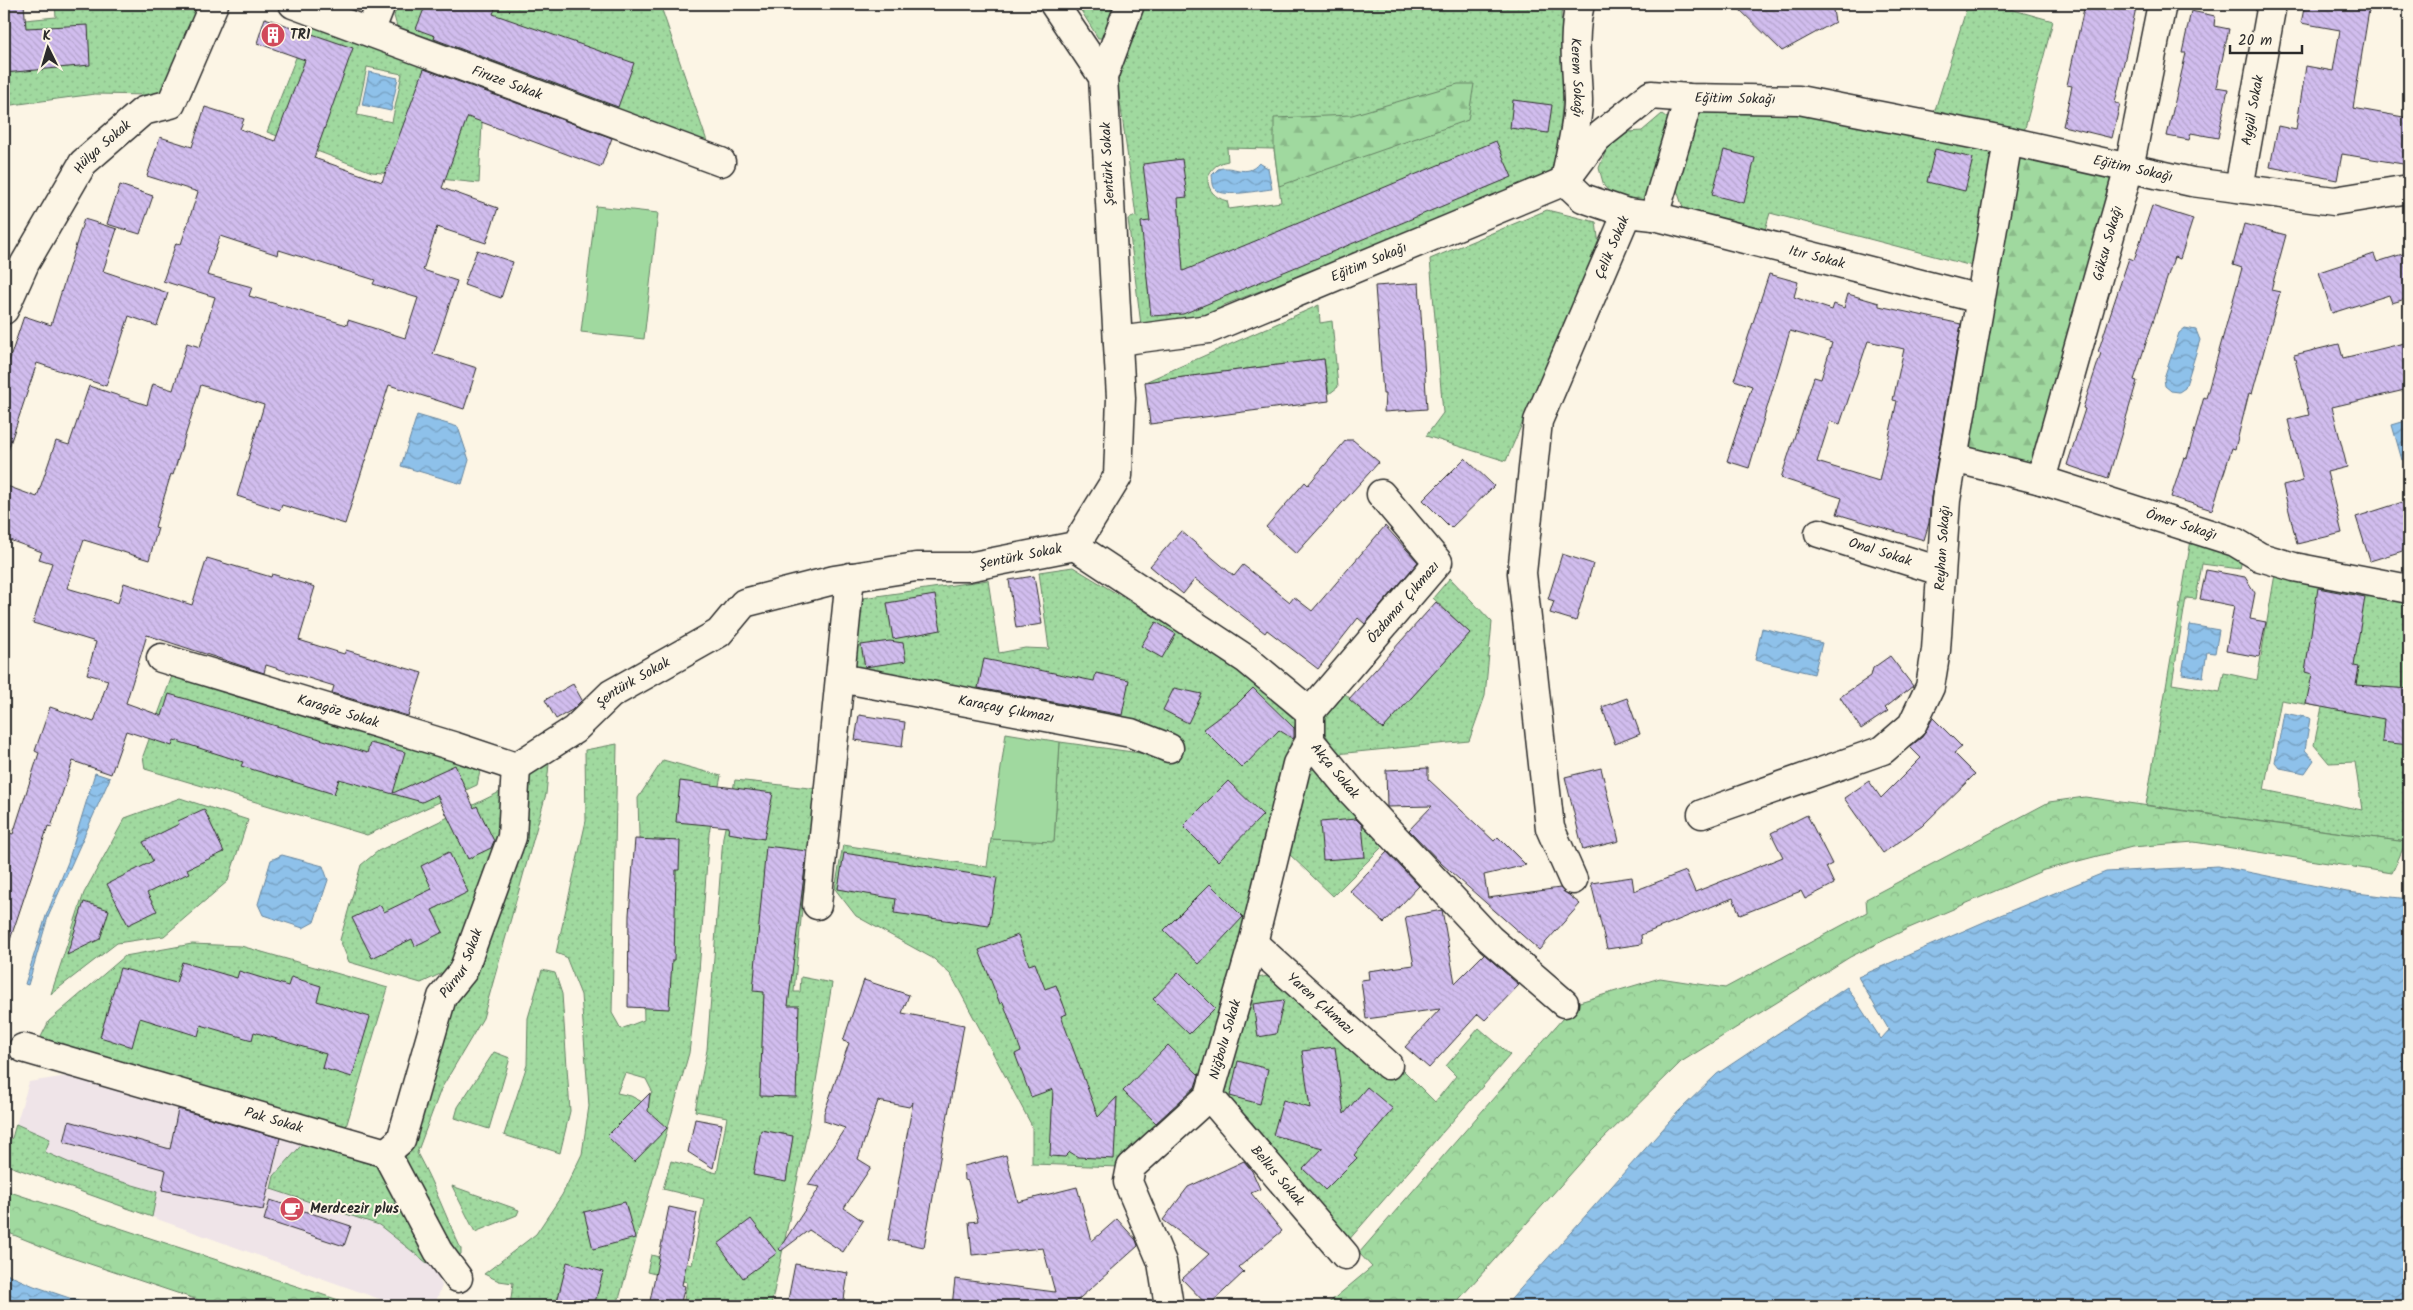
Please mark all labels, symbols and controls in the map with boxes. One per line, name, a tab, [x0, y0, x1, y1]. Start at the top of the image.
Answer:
north arrow	[22, 22, 72, 72]
building icon: TR1	[260, 22, 286, 48]
scale bar	[2230, 22, 2303, 54]
place label: TR1	[290, 24, 311, 46]
text: K	[42, 25, 53, 47]
text: 20 m	[2238, 29, 2272, 53]
street label: Kerem Sokağı	[1564, 38, 1589, 119]
street label: Firuze Sokak	[469, 60, 546, 106]
street label: Aygül Sokak	[2236, 73, 2270, 147]
street label: Eğitim Sokağı	[1694, 87, 1776, 111]
street label: Hülya Sokak	[68, 115, 136, 178]
street label: Şentürk Sokak	[1095, 121, 1121, 206]
street label: Eğitim Sokağı	[2091, 149, 2175, 188]
street label: Göksu Sokağı	[2087, 203, 2129, 283]
street label: Çelik Sokak	[1589, 212, 1636, 283]
street label: Eğitim Sokağı	[1327, 237, 1411, 288]
street label: Itır Sokak	[1786, 240, 1848, 275]
street label: Ömer Sokağı	[2143, 503, 2220, 547]
street label: Reyhan Sokağı	[1929, 504, 1957, 591]
street label: Onal Sokak	[1846, 532, 1915, 573]
street label: Şentürk Sokak	[977, 538, 1064, 576]
street label: Özdamar Çıkmazı	[1362, 556, 1445, 649]
street label: Şentürk Sokak	[591, 652, 675, 714]
street label: Karagöz Sokak	[295, 689, 382, 734]
street label: Karaçay Çıkmazı	[956, 690, 1056, 729]
street label: Akça Sokak	[1305, 738, 1365, 804]
street label: Pürnur Sokak	[434, 925, 489, 1003]
street label: Yaren Çıkmazı	[1282, 967, 1360, 1041]
street label: Niğbolu Sokak	[1203, 996, 1247, 1082]
street label: Pak Sokak	[242, 1102, 306, 1140]
street label: Belkıs Sokak	[1245, 1141, 1310, 1211]
cafe icon: Merdcezir plus	[279, 1196, 305, 1222]
place label: Merdcezir plus	[310, 1198, 400, 1220]

